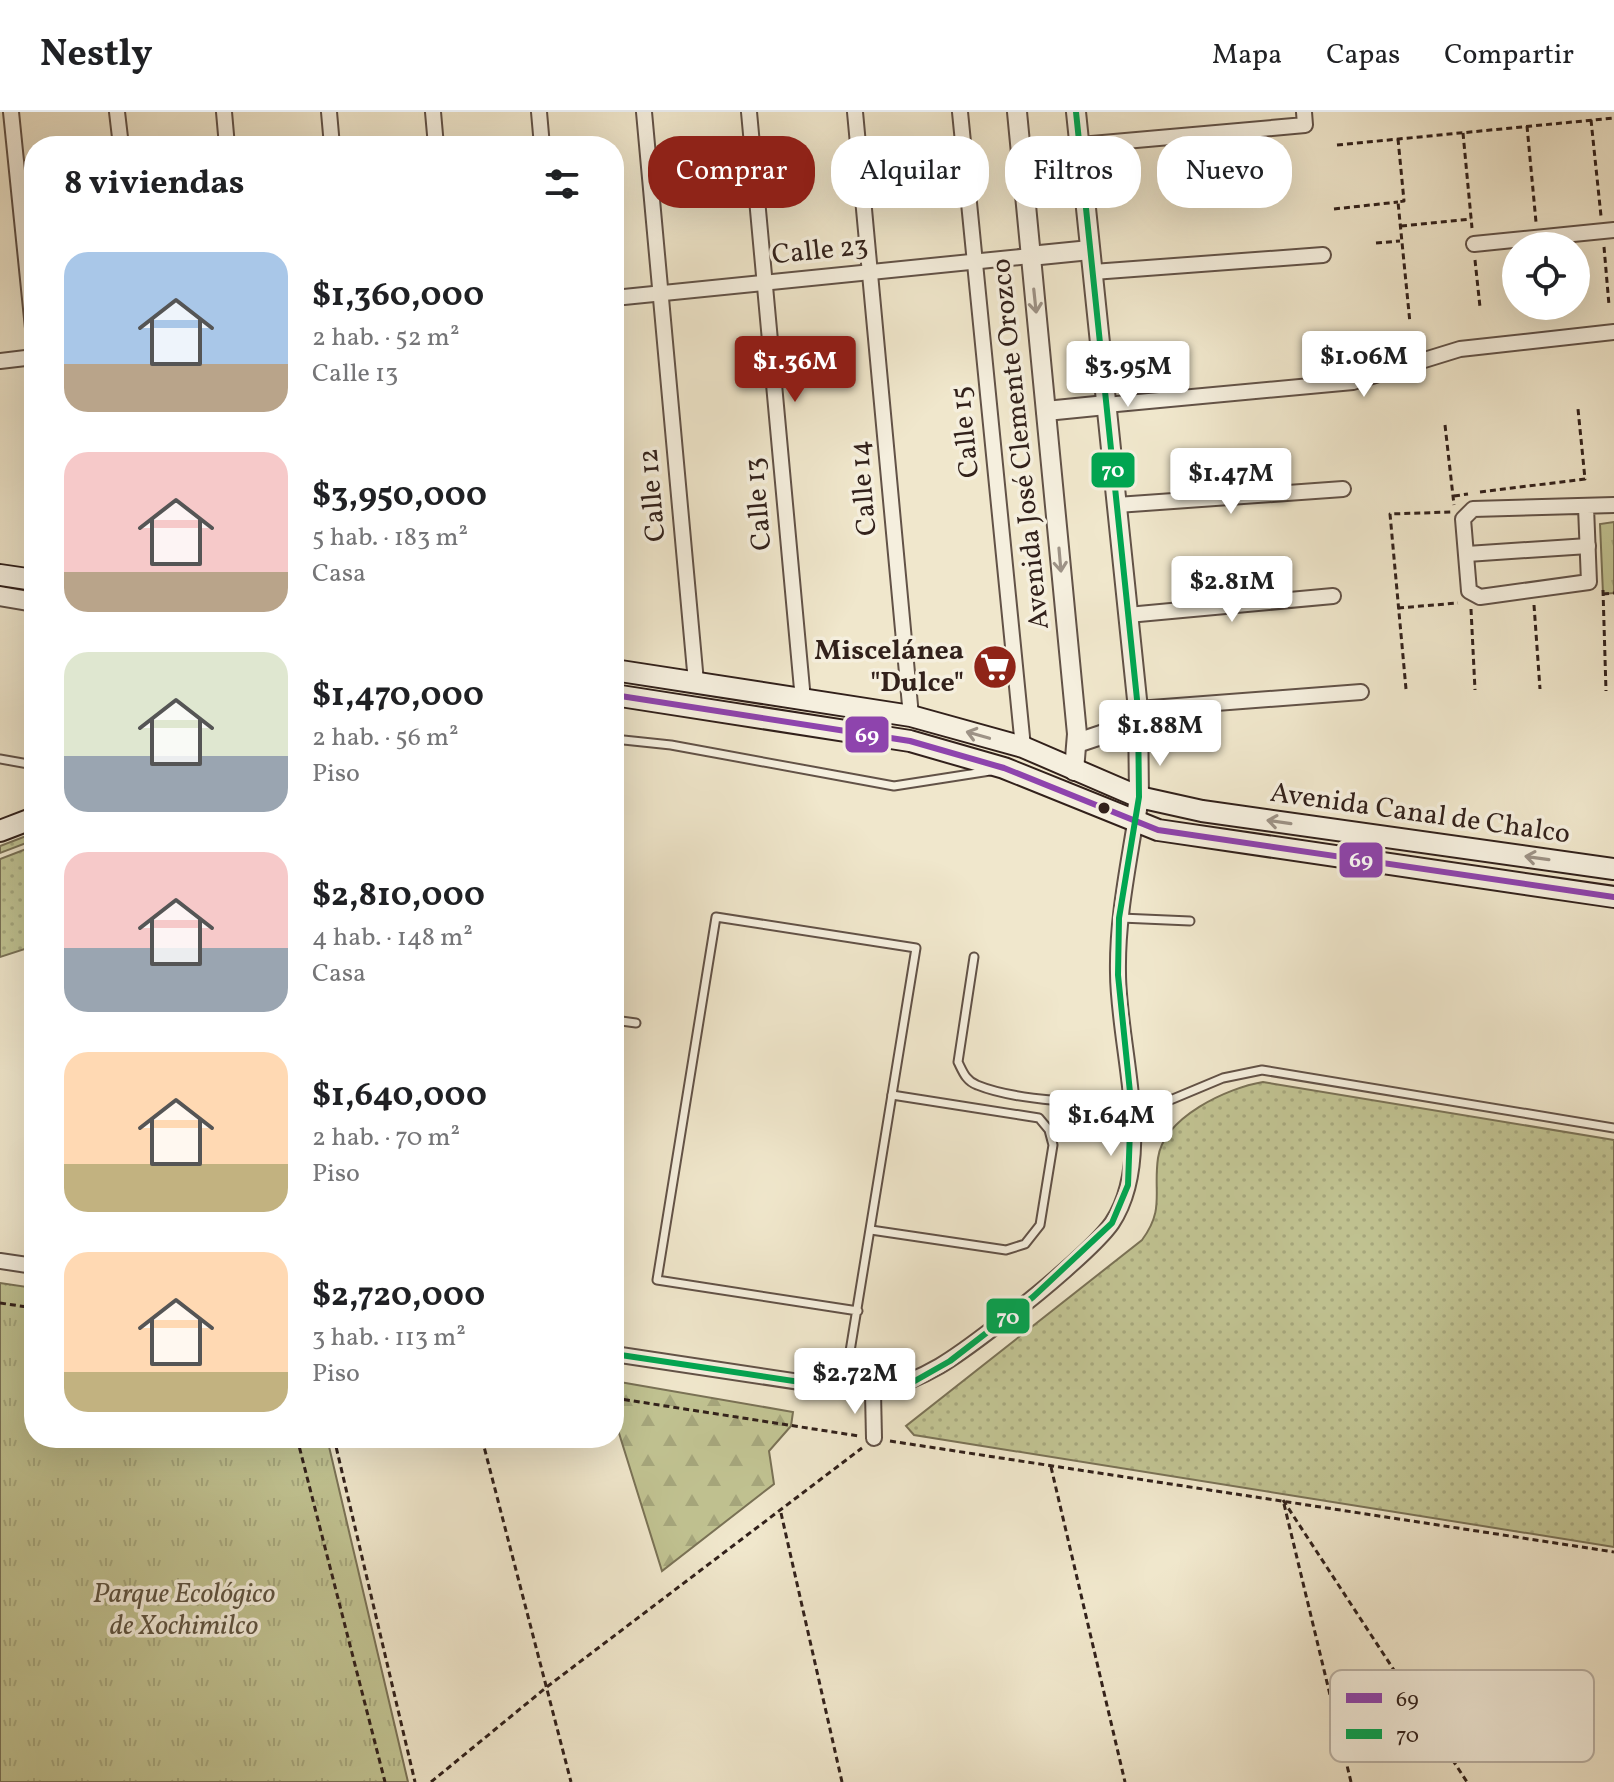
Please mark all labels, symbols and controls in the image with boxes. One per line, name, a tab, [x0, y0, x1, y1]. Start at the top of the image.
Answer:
text: Nestly	[40, 29, 153, 82]
text: Mapa	[1212, 36, 1282, 75]
text: Capas	[1326, 36, 1400, 75]
text: Compartir	[1444, 36, 1574, 75]
chip: Comprar	[648, 136, 815, 208]
chip: Alquilar	[831, 136, 989, 208]
chip: Filtros	[1005, 136, 1141, 208]
chip: Nuevo	[1157, 136, 1292, 208]
text: 8 viviendas	[64, 161, 244, 208]
icon: filters	[540, 162, 584, 206]
street label: Calle 23	[770, 227, 870, 275]
map controls	[1502, 232, 1590, 320]
button: locate	[1502, 232, 1590, 320]
street label: Avenida José Clemente Orozco	[982, 257, 1060, 631]
text: $1,360,000	[312, 273, 484, 320]
icon: home	[128, 284, 224, 380]
one-way arrow	[1027, 287, 1042, 314]
text: 2 hab. · 52 m²	[312, 320, 460, 356]
pin: $1.06M	[1299, 331, 1429, 399]
pin: $1.36M	[730, 336, 860, 404]
text: $1.06M	[1320, 339, 1408, 375]
pin: $3.95M	[1063, 341, 1193, 409]
text: $1.36M	[753, 344, 837, 380]
text: $3.95M	[1084, 349, 1172, 385]
text: Calle 13	[312, 356, 398, 392]
street label: Calle 15	[942, 384, 990, 480]
street label: Calle 14	[840, 439, 888, 537]
street label: Calle 12	[629, 447, 677, 543]
pin: $1.47M	[1166, 448, 1296, 516]
line badge: 70	[1090, 451, 1136, 489]
street label: Calle 13	[736, 456, 782, 552]
text: 70	[1101, 456, 1125, 487]
text: $1.47M	[1188, 456, 1274, 492]
text: $3,950,000	[312, 473, 487, 520]
icon: home	[128, 484, 224, 580]
text: 5 hab. · 183 m²	[312, 520, 468, 556]
one-way arrow	[1053, 546, 1068, 573]
text: Casa	[312, 556, 366, 592]
pin: $2.81M	[1167, 556, 1297, 624]
text: $2.81M	[1189, 564, 1275, 600]
place label: Miscelánea "Dulce"	[814, 632, 964, 703]
supermarket icon: Miscelánea "Dulce"	[971, 643, 1019, 691]
text: $1,470,000	[312, 673, 484, 720]
icon: home	[128, 684, 224, 780]
pin: $1.88M	[1095, 700, 1225, 768]
text: $1.88M	[1117, 708, 1203, 744]
line badge: 69	[844, 715, 890, 754]
text: 2 hab. · 56 m²	[312, 720, 459, 756]
text: 69	[855, 721, 879, 752]
one-way arrow	[965, 726, 991, 741]
text: Piso	[312, 756, 360, 792]
street label: Avenida Canal de Chalco	[1268, 774, 1572, 854]
unlabelled marker	[1096, 800, 1112, 816]
one-way arrow	[1267, 814, 1292, 829]
line badge: 69	[1338, 841, 1384, 879]
text: 69	[1349, 846, 1373, 877]
one-way arrow	[1525, 850, 1550, 865]
text: $2,810,000	[312, 873, 485, 920]
icon: home	[128, 884, 224, 980]
text: 4 hab. · 148 m²	[312, 920, 473, 956]
text: Casa	[312, 956, 366, 992]
text: $1,640,000	[312, 1073, 487, 1120]
icon: home	[128, 1084, 224, 1180]
pin: $1.64M	[1046, 1090, 1176, 1158]
text: $1.64M	[1067, 1098, 1155, 1134]
text: 2 hab. · 70 m²	[312, 1120, 460, 1156]
text: Piso	[312, 1156, 360, 1192]
text: $2,720,000	[312, 1273, 485, 1320]
icon: home	[128, 1284, 224, 1380]
line badge: 70	[985, 1297, 1031, 1335]
text: 70	[996, 1303, 1020, 1334]
text: 3 hab. · 113 m²	[312, 1320, 466, 1356]
pin: $2.72M	[790, 1348, 920, 1416]
text: Piso	[312, 1356, 360, 1392]
text: $2.72M	[812, 1356, 898, 1392]
park label: Parque Ecológico de Xochimilco	[93, 1575, 275, 1646]
legend	[1330, 1670, 1594, 1762]
text: 69	[1396, 1685, 1419, 1716]
text: 70	[1396, 1721, 1419, 1752]

